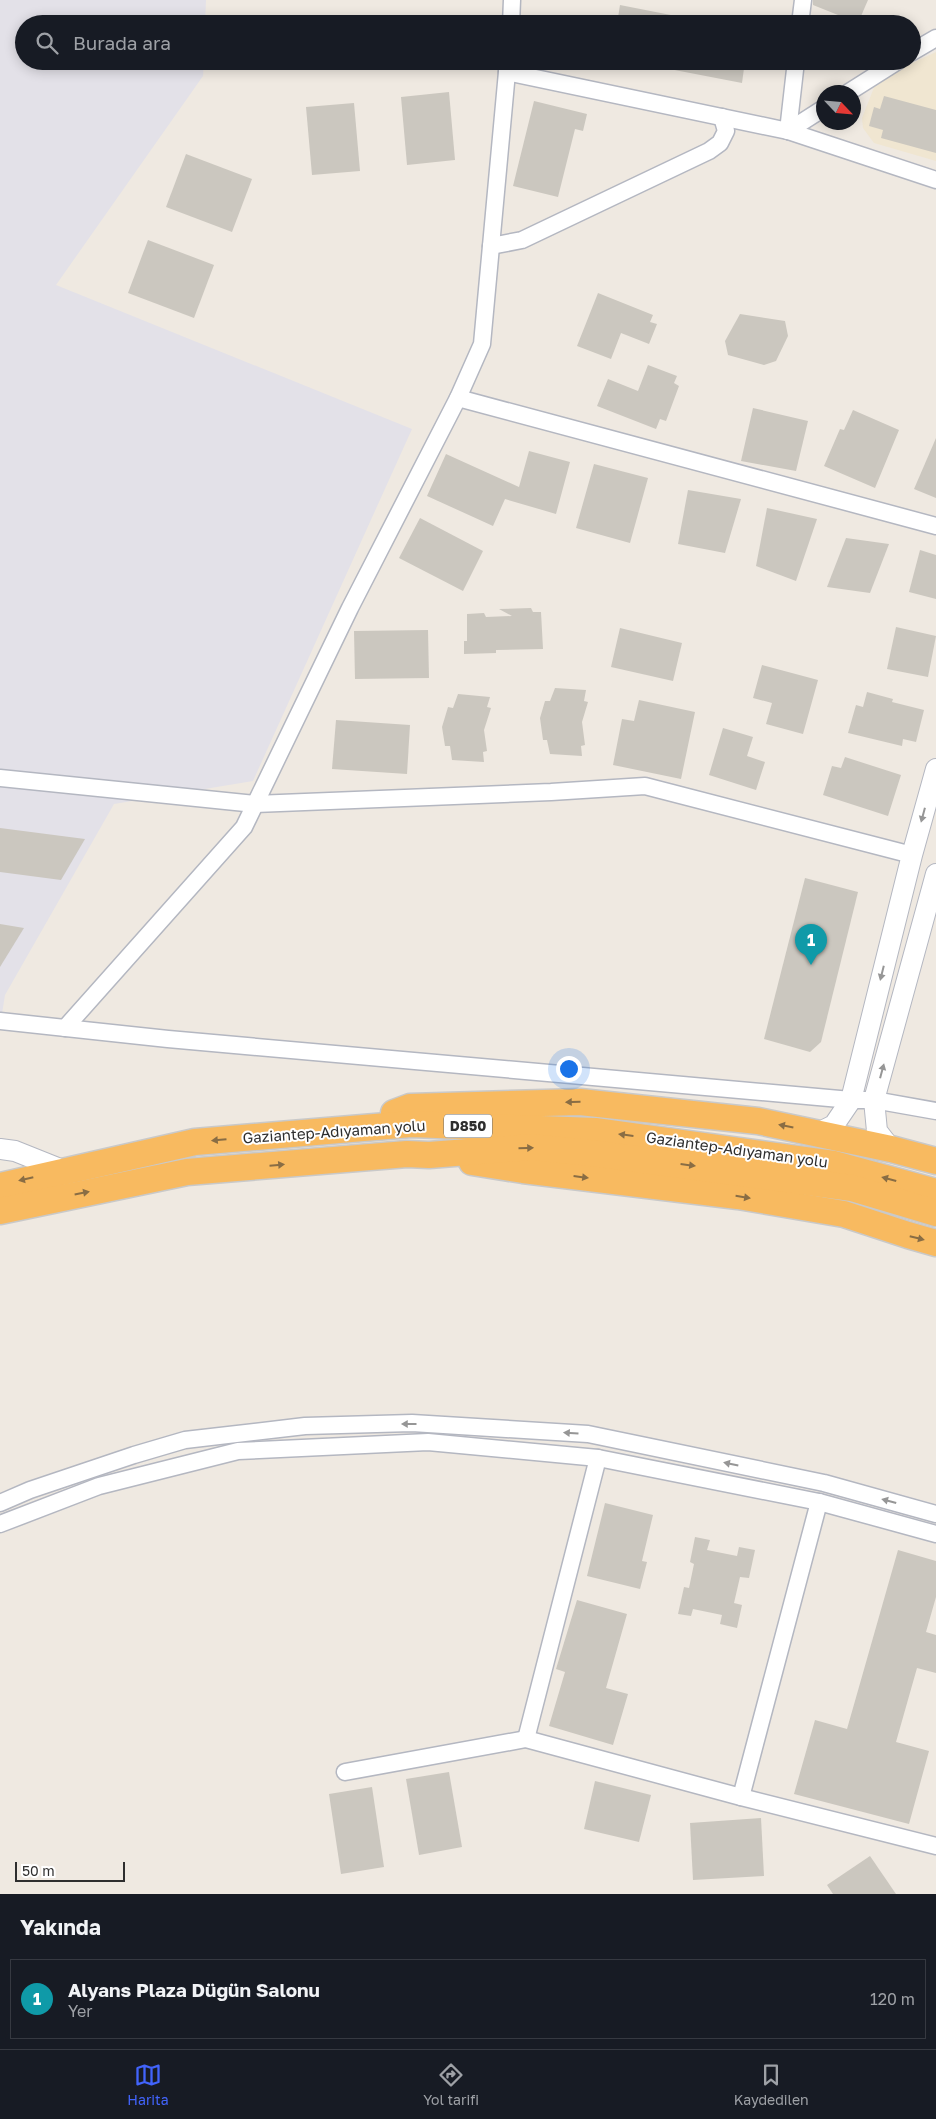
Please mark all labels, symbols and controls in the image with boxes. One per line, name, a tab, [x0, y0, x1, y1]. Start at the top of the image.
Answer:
search box	[15, 15, 921, 70]
icon: search	[33, 29, 61, 57]
text: Burada ara	[73, 31, 171, 54]
north arrow	[816, 85, 861, 130]
one-way arrow	[919, 808, 927, 823]
pin: 1	[795, 924, 827, 965]
one-way arrow	[878, 965, 886, 980]
your location	[556, 1056, 582, 1082]
one-way arrow	[878, 1063, 886, 1078]
one-way arrow	[565, 1098, 581, 1106]
road number: D850	[444, 1114, 492, 1138]
street label: Gaziantep-Adıyaman yolu	[242, 1116, 426, 1146]
one-way arrow	[778, 1122, 794, 1130]
street label: Gaziantep-Adıyaman yolu	[645, 1127, 829, 1171]
one-way arrow	[617, 1131, 633, 1139]
one-way arrow	[211, 1136, 227, 1144]
one-way arrow	[519, 1143, 535, 1151]
one-way arrow	[269, 1161, 285, 1169]
one-way arrow	[680, 1161, 696, 1169]
one-way arrow	[574, 1173, 590, 1181]
one-way arrow	[881, 1175, 897, 1183]
one-way arrow	[17, 1176, 33, 1184]
one-way arrow	[74, 1189, 89, 1197]
one-way arrow	[735, 1193, 751, 1201]
one-way arrow	[910, 1234, 925, 1242]
one-way arrow	[401, 1420, 417, 1428]
one-way arrow	[563, 1428, 579, 1436]
one-way arrow	[723, 1460, 738, 1468]
one-way arrow	[881, 1497, 896, 1505]
scale bar	[15, 1859, 125, 1882]
text: 50 m	[22, 1862, 55, 1879]
text: Yakında	[20, 1914, 101, 1940]
text: Alyans Plaza Düğün Salonu	[68, 1978, 320, 2001]
text: 1	[33, 1989, 41, 2009]
text: 120 m	[870, 1989, 915, 2009]
text: Yer	[68, 2001, 92, 2021]
tab: Harita	[127, 2061, 169, 2108]
tab: Yol tarifi	[423, 2061, 479, 2108]
tab: Kaydedilen	[734, 2061, 809, 2108]

